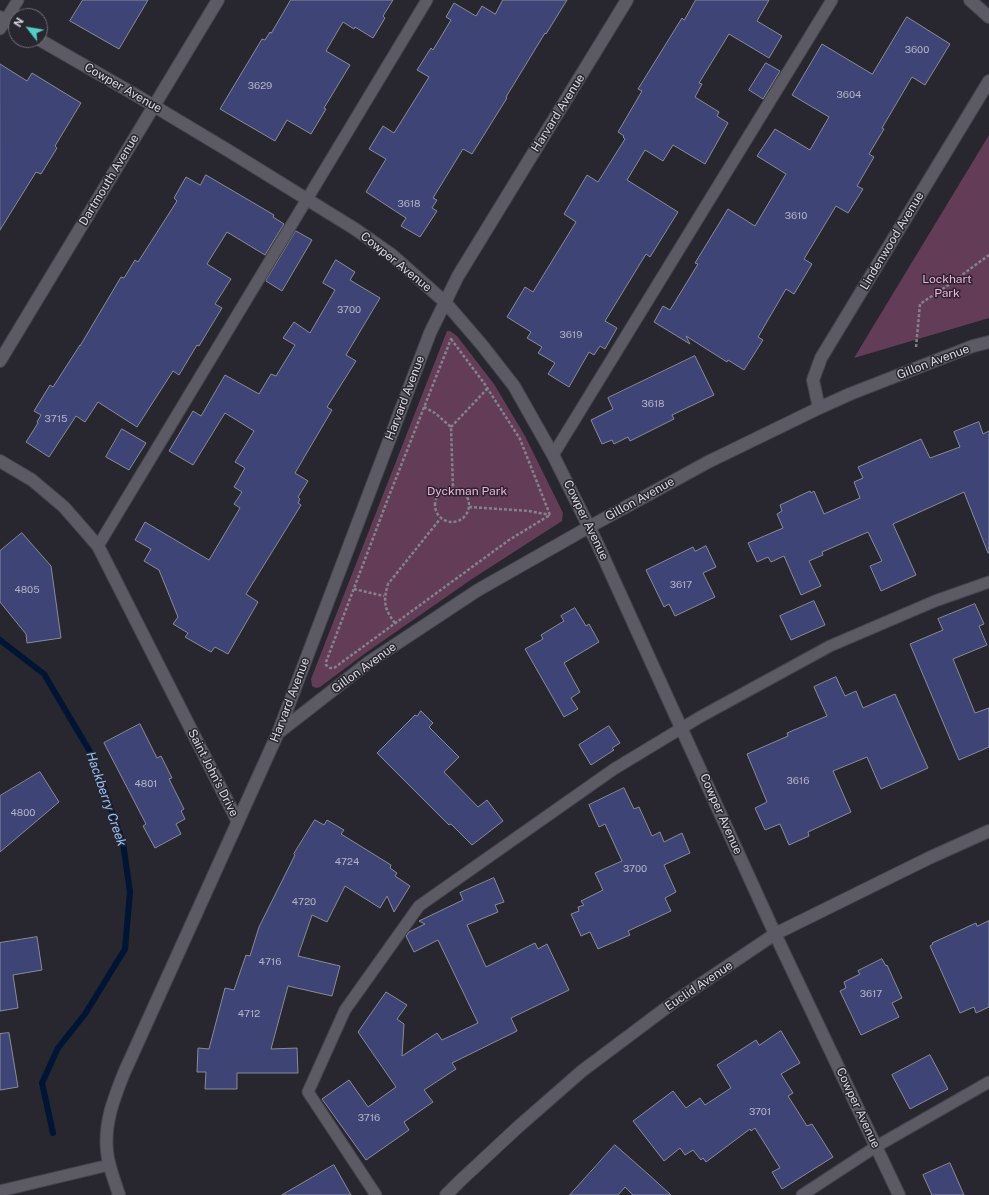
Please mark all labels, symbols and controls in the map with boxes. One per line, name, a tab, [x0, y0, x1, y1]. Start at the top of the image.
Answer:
north arrow	[8, 8, 48, 48]
text: N	[11, 16, 26, 29]
house number: 3600	[905, 44, 929, 56]
street label: Cowper Avenue	[82, 60, 164, 116]
street label: Harvard Avenue	[528, 71, 588, 155]
house number: 3629	[248, 80, 272, 92]
house number: 3604	[837, 89, 861, 101]
street label: Dartmouth Avenue	[76, 132, 142, 228]
street label: Lindenwood Avenue	[857, 189, 927, 293]
house number: 3618	[397, 198, 421, 210]
house number: 3610	[785, 210, 807, 222]
street label: Cowper Avenue	[358, 229, 434, 295]
park label: Lockhart Park	[922, 272, 972, 300]
house number: 3700	[337, 304, 361, 316]
house number: 3619	[560, 329, 582, 341]
street label: Gillon Avenue	[895, 342, 971, 382]
street label: Harvard Avenue	[382, 354, 428, 442]
house number: 3618	[641, 398, 665, 410]
house number: 3715	[45, 413, 67, 425]
street label: Gillon Avenue	[603, 474, 677, 524]
street label: Cowper Avenue	[560, 478, 612, 562]
park label: Dyckman Park	[427, 484, 507, 498]
house number: 3617	[670, 579, 692, 591]
house number: 4805	[14, 584, 40, 596]
street label: Gillon Avenue	[329, 640, 399, 696]
street label: Harvard Avenue	[267, 656, 313, 744]
street label: Saint John's Drive	[185, 727, 241, 819]
water label: Hackberry Creek	[82, 750, 130, 848]
street label: Cowper Avenue	[697, 771, 745, 857]
house number: 3616	[787, 775, 809, 787]
house number: 4801	[135, 778, 157, 790]
house number: 4800	[11, 807, 35, 819]
house number: 4724	[335, 856, 359, 868]
house number: 3700	[623, 863, 647, 875]
house number: 4720	[292, 896, 316, 908]
house number: 4716	[259, 956, 281, 968]
street label: Euclid Avenue	[662, 958, 736, 1014]
house number: 3617	[860, 988, 882, 1000]
house number: 4712	[238, 1008, 260, 1020]
street label: Cowper Avenue	[833, 1065, 883, 1151]
house number: 3701	[749, 1106, 771, 1118]
house number: 3716	[358, 1112, 380, 1124]

